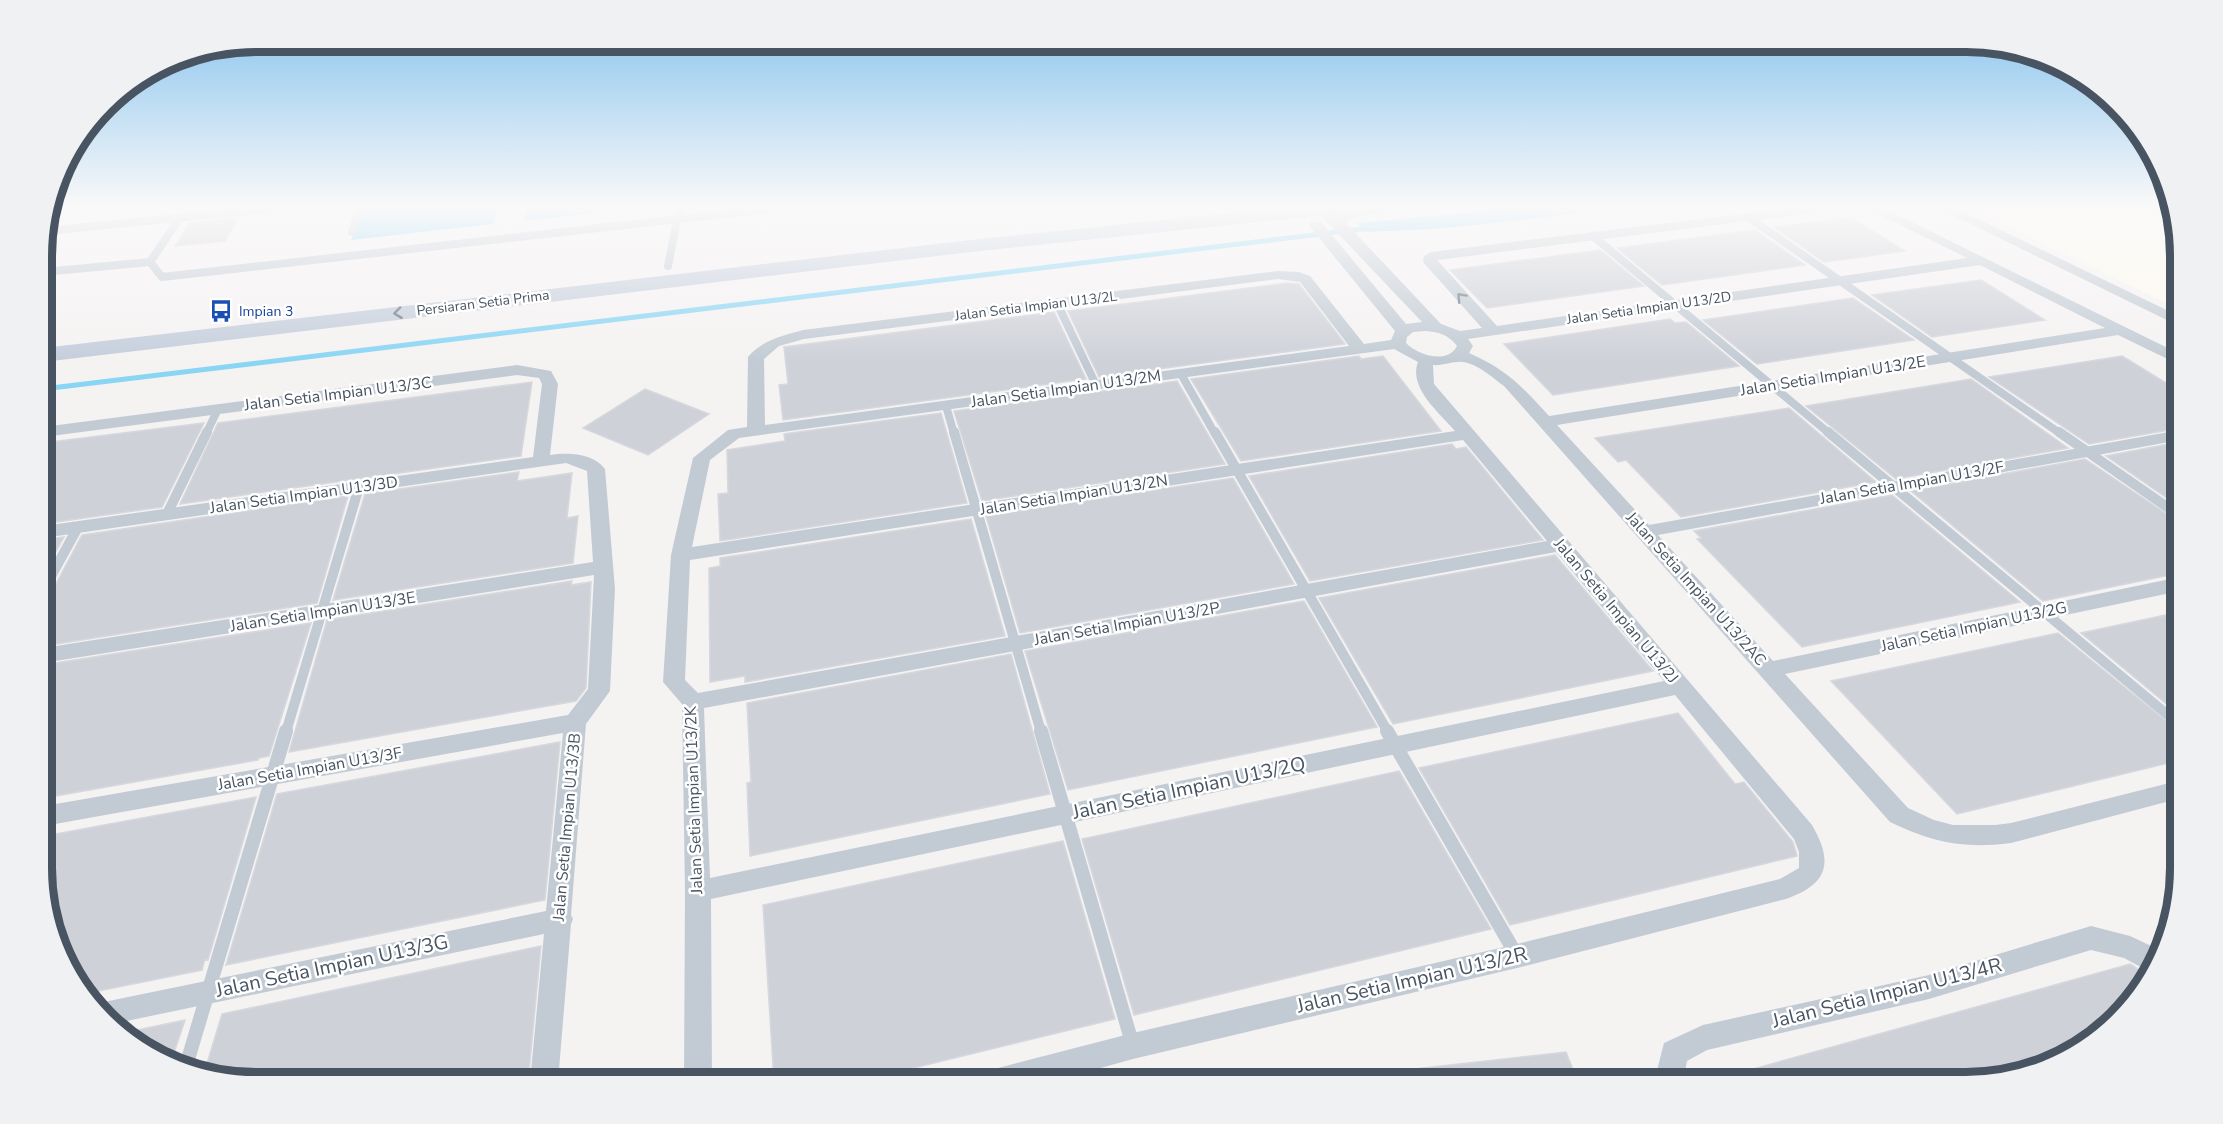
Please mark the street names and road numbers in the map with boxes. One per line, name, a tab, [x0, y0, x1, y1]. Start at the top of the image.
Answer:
street label: Persiaran Setia Prima	[415, 285, 551, 321]
street label: Jalan Setia Impian U13/2L	[953, 287, 1119, 325]
street label: Jalan Setia Impian U13/2D	[1565, 287, 1733, 329]
street label: Jalan Setia Impian U13/2E	[1738, 350, 1927, 402]
street label: Jalan Setia Impian U13/2M	[969, 365, 1162, 413]
street label: Jalan Setia Impian U13/3C	[242, 372, 433, 417]
street label: Jalan Setia Impian U13/2F	[1817, 456, 2006, 510]
street label: Jalan Setia Impian U13/2N	[978, 469, 1169, 521]
street label: Jalan Setia Impian U13/3D	[208, 471, 399, 519]
street label: Jalan Setia Impian U13/2AC	[1620, 507, 1771, 671]
street label: Jalan Setia Impian U13/2J	[1548, 533, 1683, 688]
street label: Jalan Setia Impian U13/3E	[228, 586, 417, 638]
street label: Jalan Setia Impian U13/2P	[1032, 597, 1221, 651]
street label: Jalan Setia Impian U13/2G	[1878, 597, 2069, 658]
street label: Jalan Setia Impian U13/2K	[680, 705, 708, 895]
street label: Jalan Setia Impian U13/3B	[548, 732, 586, 923]
street label: Jalan Setia Impian U13/3F	[215, 742, 404, 796]
street label: Jalan Setia Impian U13/2Q	[1069, 750, 1308, 826]
street label: Jalan Setia Impian U13/3G	[212, 928, 451, 1004]
street label: Jalan Setia Impian U13/2R	[1293, 940, 1530, 1020]
street label: Jalan Setia Impian U13/4R	[1768, 951, 2005, 1035]

